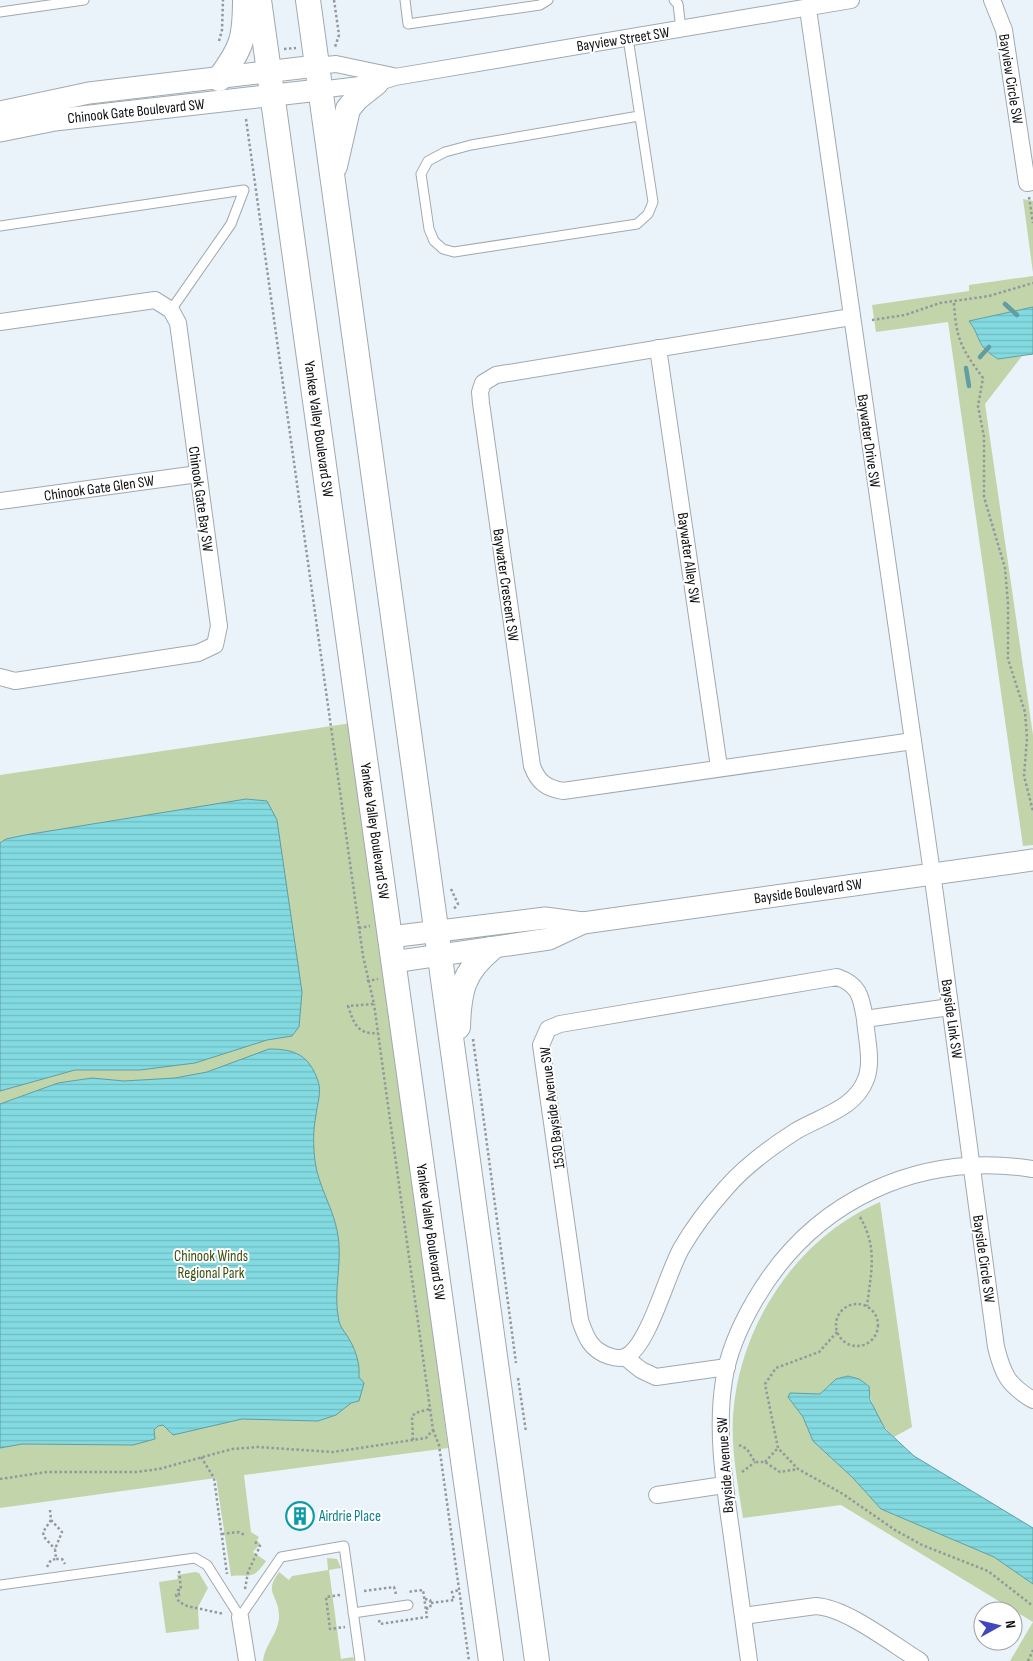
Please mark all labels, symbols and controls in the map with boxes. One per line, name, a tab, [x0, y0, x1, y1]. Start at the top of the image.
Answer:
street label: Bayview Street SW	[575, 23, 671, 56]
street label: Bayview Circle SW	[994, 33, 1027, 126]
street label: Chinook Gate Boulevard SW	[67, 95, 206, 128]
street label: Yankee Valley Boulevard SW	[300, 360, 338, 499]
street label: Baywater Drive SW	[853, 393, 884, 489]
street label: Chinook Gate Bay SW	[184, 445, 217, 553]
street label: Chinook Gate Glen SW	[43, 471, 155, 506]
street label: Baywater Alley SW	[673, 511, 704, 605]
street label: Baywater Crescent SW	[488, 527, 523, 643]
street label: Yankee Valley Boulevard SW	[356, 762, 394, 901]
street label: Bayside Boulevard SW	[753, 874, 864, 908]
street label: Bayside Link SW	[937, 978, 967, 1060]
street label: 1530 Bayside Avenue SW	[536, 1046, 569, 1170]
street label: Yankee Valley Boulevard SW	[412, 1163, 450, 1302]
street label: Bayside Circle SW	[968, 1214, 999, 1304]
park label: Chinook Winds Regional Park	[174, 1247, 248, 1283]
street label: Bayside Avenue SW	[713, 1416, 738, 1514]
building icon: Airdrie Place	[285, 1501, 315, 1531]
place label: Airdrie Place	[318, 1507, 381, 1526]
north arrow	[973, 1601, 1023, 1651]
text: N	[1001, 1619, 1019, 1629]

